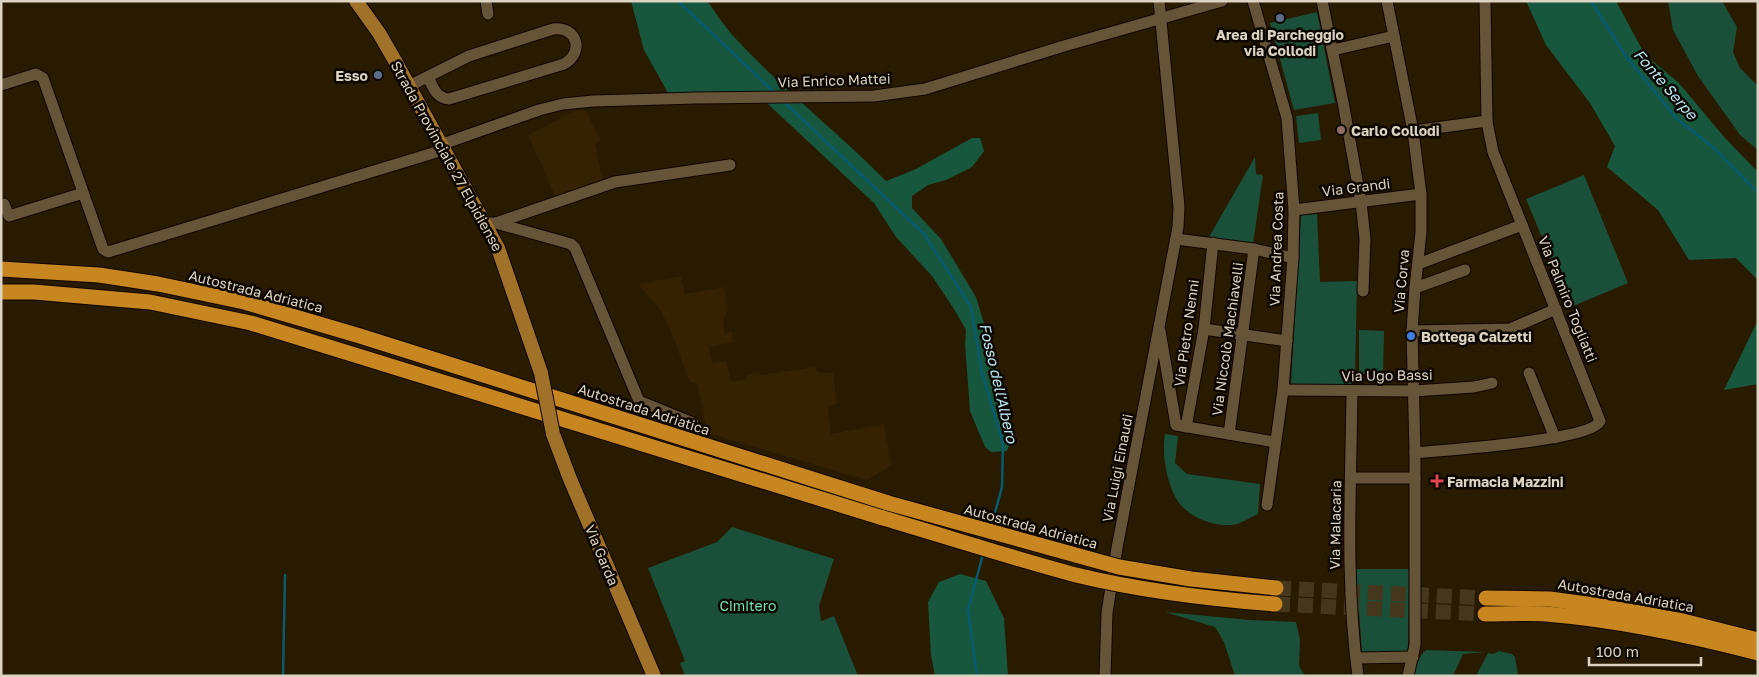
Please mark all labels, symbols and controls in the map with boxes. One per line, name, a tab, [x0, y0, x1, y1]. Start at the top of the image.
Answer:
marker: Area di Parcheggio via Collodi	[1274, 12, 1286, 24]
place label: Area di Parcheggio via Collodi	[1216, 26, 1344, 59]
water label: Fonte Serpe	[1631, 45, 1702, 124]
street label: Strada Provinciale 27 Elpidiense	[388, 58, 506, 254]
place label: Esso	[335, 67, 368, 84]
marker: Esso	[372, 69, 384, 81]
street label: Via Enrico Mattei	[777, 70, 891, 90]
place label: Carlo Collodi	[1351, 122, 1440, 139]
marker: Carlo Collodi	[1335, 124, 1347, 136]
street label: Via Grandi	[1321, 174, 1391, 200]
street label: Via Andrea Costa	[1266, 191, 1286, 307]
street label: Via Palmiro Togliatti	[1535, 233, 1601, 365]
street label: Via Corva	[1390, 249, 1412, 313]
street label: Via Niccolò Machiavelli	[1208, 261, 1246, 417]
street label: Autostrada Adriatica	[187, 266, 325, 316]
street label: Via Pietro Nenni	[1170, 278, 1202, 388]
water label: Fosso dell'Albero	[976, 321, 1022, 446]
place label: Bottega Calzetti	[1421, 328, 1532, 345]
marker: Bottega Calzetti	[1405, 330, 1417, 342]
street label: Via Ugo Bassi	[1341, 366, 1433, 384]
street label: Autostrada Adriatica	[576, 380, 712, 438]
street label: Via Luigi Einaudi	[1098, 412, 1136, 524]
place label: Farmacia Mazzini	[1447, 473, 1564, 490]
marker: Farmacia Mazzini	[1431, 475, 1443, 487]
street label: Via Malacaria	[1326, 480, 1344, 570]
street label: Autostrada Adriatica	[962, 500, 1100, 552]
street label: Via Garda	[582, 522, 622, 588]
street label: Autostrada Adriatica	[1557, 575, 1695, 615]
park label: Cimitero	[720, 597, 776, 614]
scale bar	[1589, 634, 1702, 666]
text: 100 m	[1596, 642, 1639, 660]

